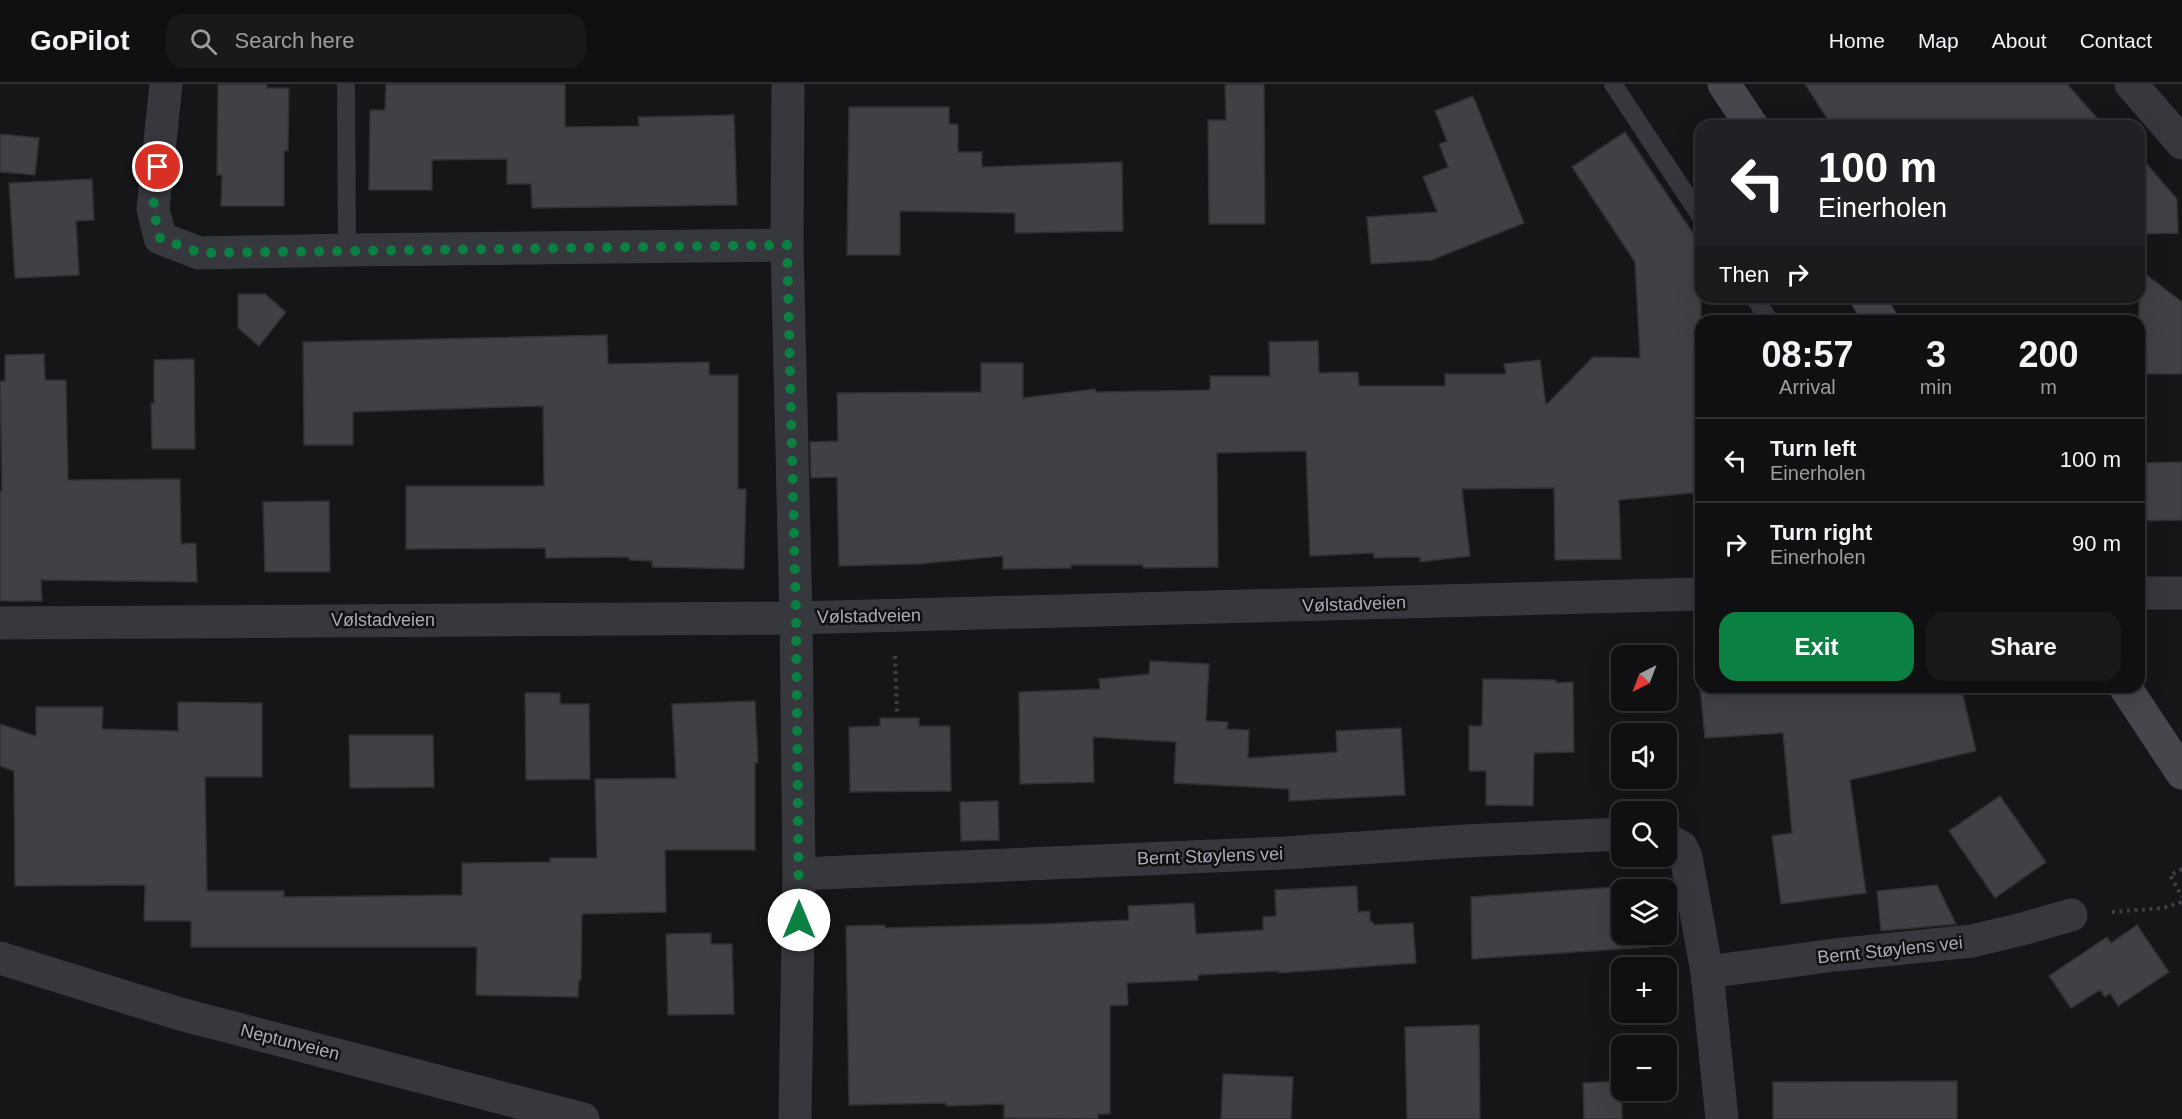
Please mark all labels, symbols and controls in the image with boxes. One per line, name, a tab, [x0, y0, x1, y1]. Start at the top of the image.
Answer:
search box	[166, 14, 586, 68]
text: GoPilot	[30, 25, 130, 56]
icon: search	[187, 25, 220, 58]
text: Search here	[235, 28, 354, 53]
text: Home	[1829, 29, 1885, 52]
text: Map	[1918, 29, 1959, 52]
text: About	[1992, 29, 2047, 52]
text: Contact	[2080, 29, 2152, 52]
pin	[132, 141, 183, 192]
icon: left	[1719, 144, 1797, 222]
text: 100 m	[1818, 144, 1937, 191]
icon: arrive	[141, 150, 174, 183]
text: Einerholen	[1818, 193, 1947, 223]
icon: right	[1781, 258, 1814, 291]
text: Then	[1719, 262, 1769, 287]
text: 08:57	[1761, 334, 1853, 375]
text: 3	[1926, 334, 1946, 375]
text: 200	[2018, 334, 2079, 375]
text: Arrival	[1779, 376, 1836, 398]
text: min	[1920, 376, 1952, 398]
text: m	[2040, 376, 2057, 398]
text: Turn left	[1770, 436, 1856, 461]
icon: left	[1719, 444, 1752, 477]
text: 100 m	[2060, 447, 2121, 472]
text: Einerholen	[1770, 462, 1866, 484]
text: Turn right	[1770, 520, 1872, 545]
icon: right	[1719, 528, 1752, 561]
text: 90 m	[2072, 531, 2121, 556]
text: Einerholen	[1770, 546, 1866, 568]
street label: Vølstadveien	[1302, 592, 1406, 616]
street label: Vølstadveien	[817, 605, 921, 627]
street label: Vølstadveien	[331, 610, 435, 630]
button: Exit	[1719, 612, 1914, 681]
button: Share	[1926, 612, 2121, 681]
north arrow	[1611, 645, 1677, 711]
map controls	[1611, 645, 1677, 1101]
button: sound	[1611, 723, 1677, 789]
button: search	[1611, 801, 1677, 867]
street label: Bernt Støylens vei	[1137, 843, 1283, 869]
button: layers	[1611, 879, 1677, 945]
position arrow	[767, 888, 831, 952]
street label: Bernt Støylens vei	[1816, 932, 1964, 968]
button: +	[1611, 957, 1677, 1023]
street label: Neptunveien	[239, 1020, 341, 1064]
button: −	[1611, 1035, 1677, 1101]

